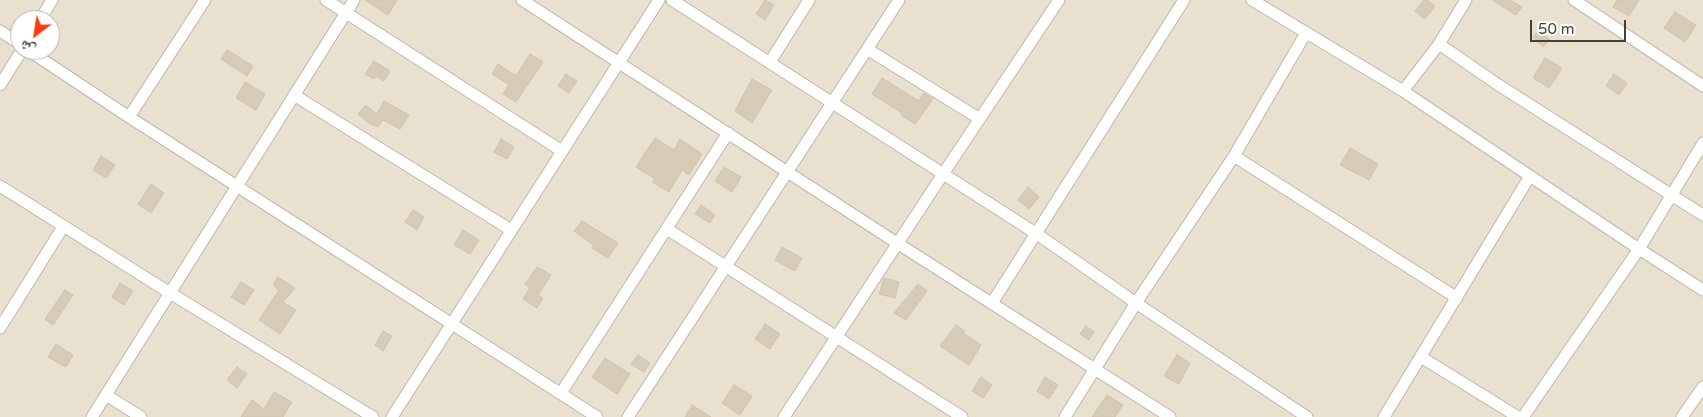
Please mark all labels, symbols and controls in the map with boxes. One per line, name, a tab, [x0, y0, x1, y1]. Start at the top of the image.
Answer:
north arrow	[10, 10, 60, 60]
scale bar	[1533, 10, 1629, 42]
text: 50 m	[1538, 20, 1575, 38]
text: ش	[17, 36, 38, 59]

